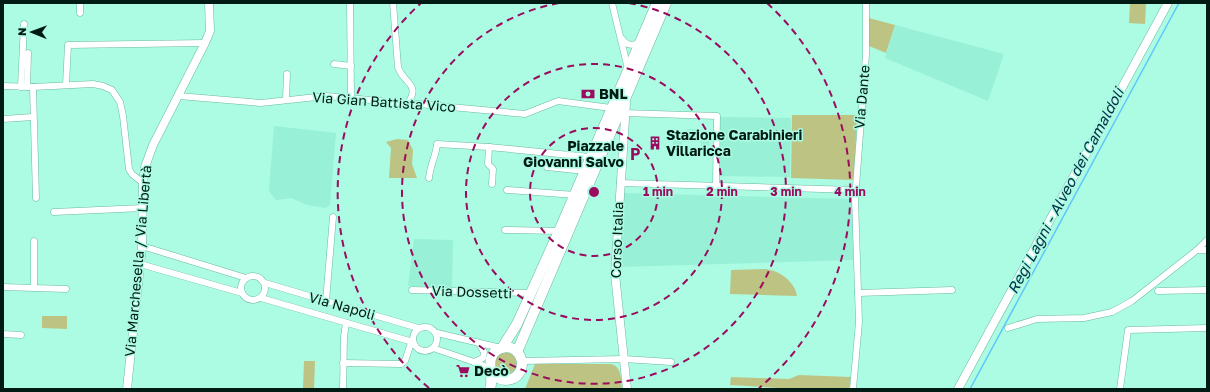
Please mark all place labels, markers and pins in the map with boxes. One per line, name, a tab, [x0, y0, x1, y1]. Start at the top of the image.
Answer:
place label: BNL	[599, 85, 628, 102]
bank icon: BNL	[580, 86, 596, 102]
place label: Stazione Carabinieri Villaricca	[666, 126, 802, 159]
building icon: Stazione Carabinieri Villaricca	[647, 135, 663, 151]
place label: Piazzale Giovanni Salvo	[523, 137, 624, 170]
parking icon: Piazzale Giovanni Salvo	[627, 146, 643, 162]
centre of rings	[587, 185, 601, 199]
place label: Decò	[474, 362, 509, 379]
supermarket icon: Decò	[455, 363, 471, 379]

